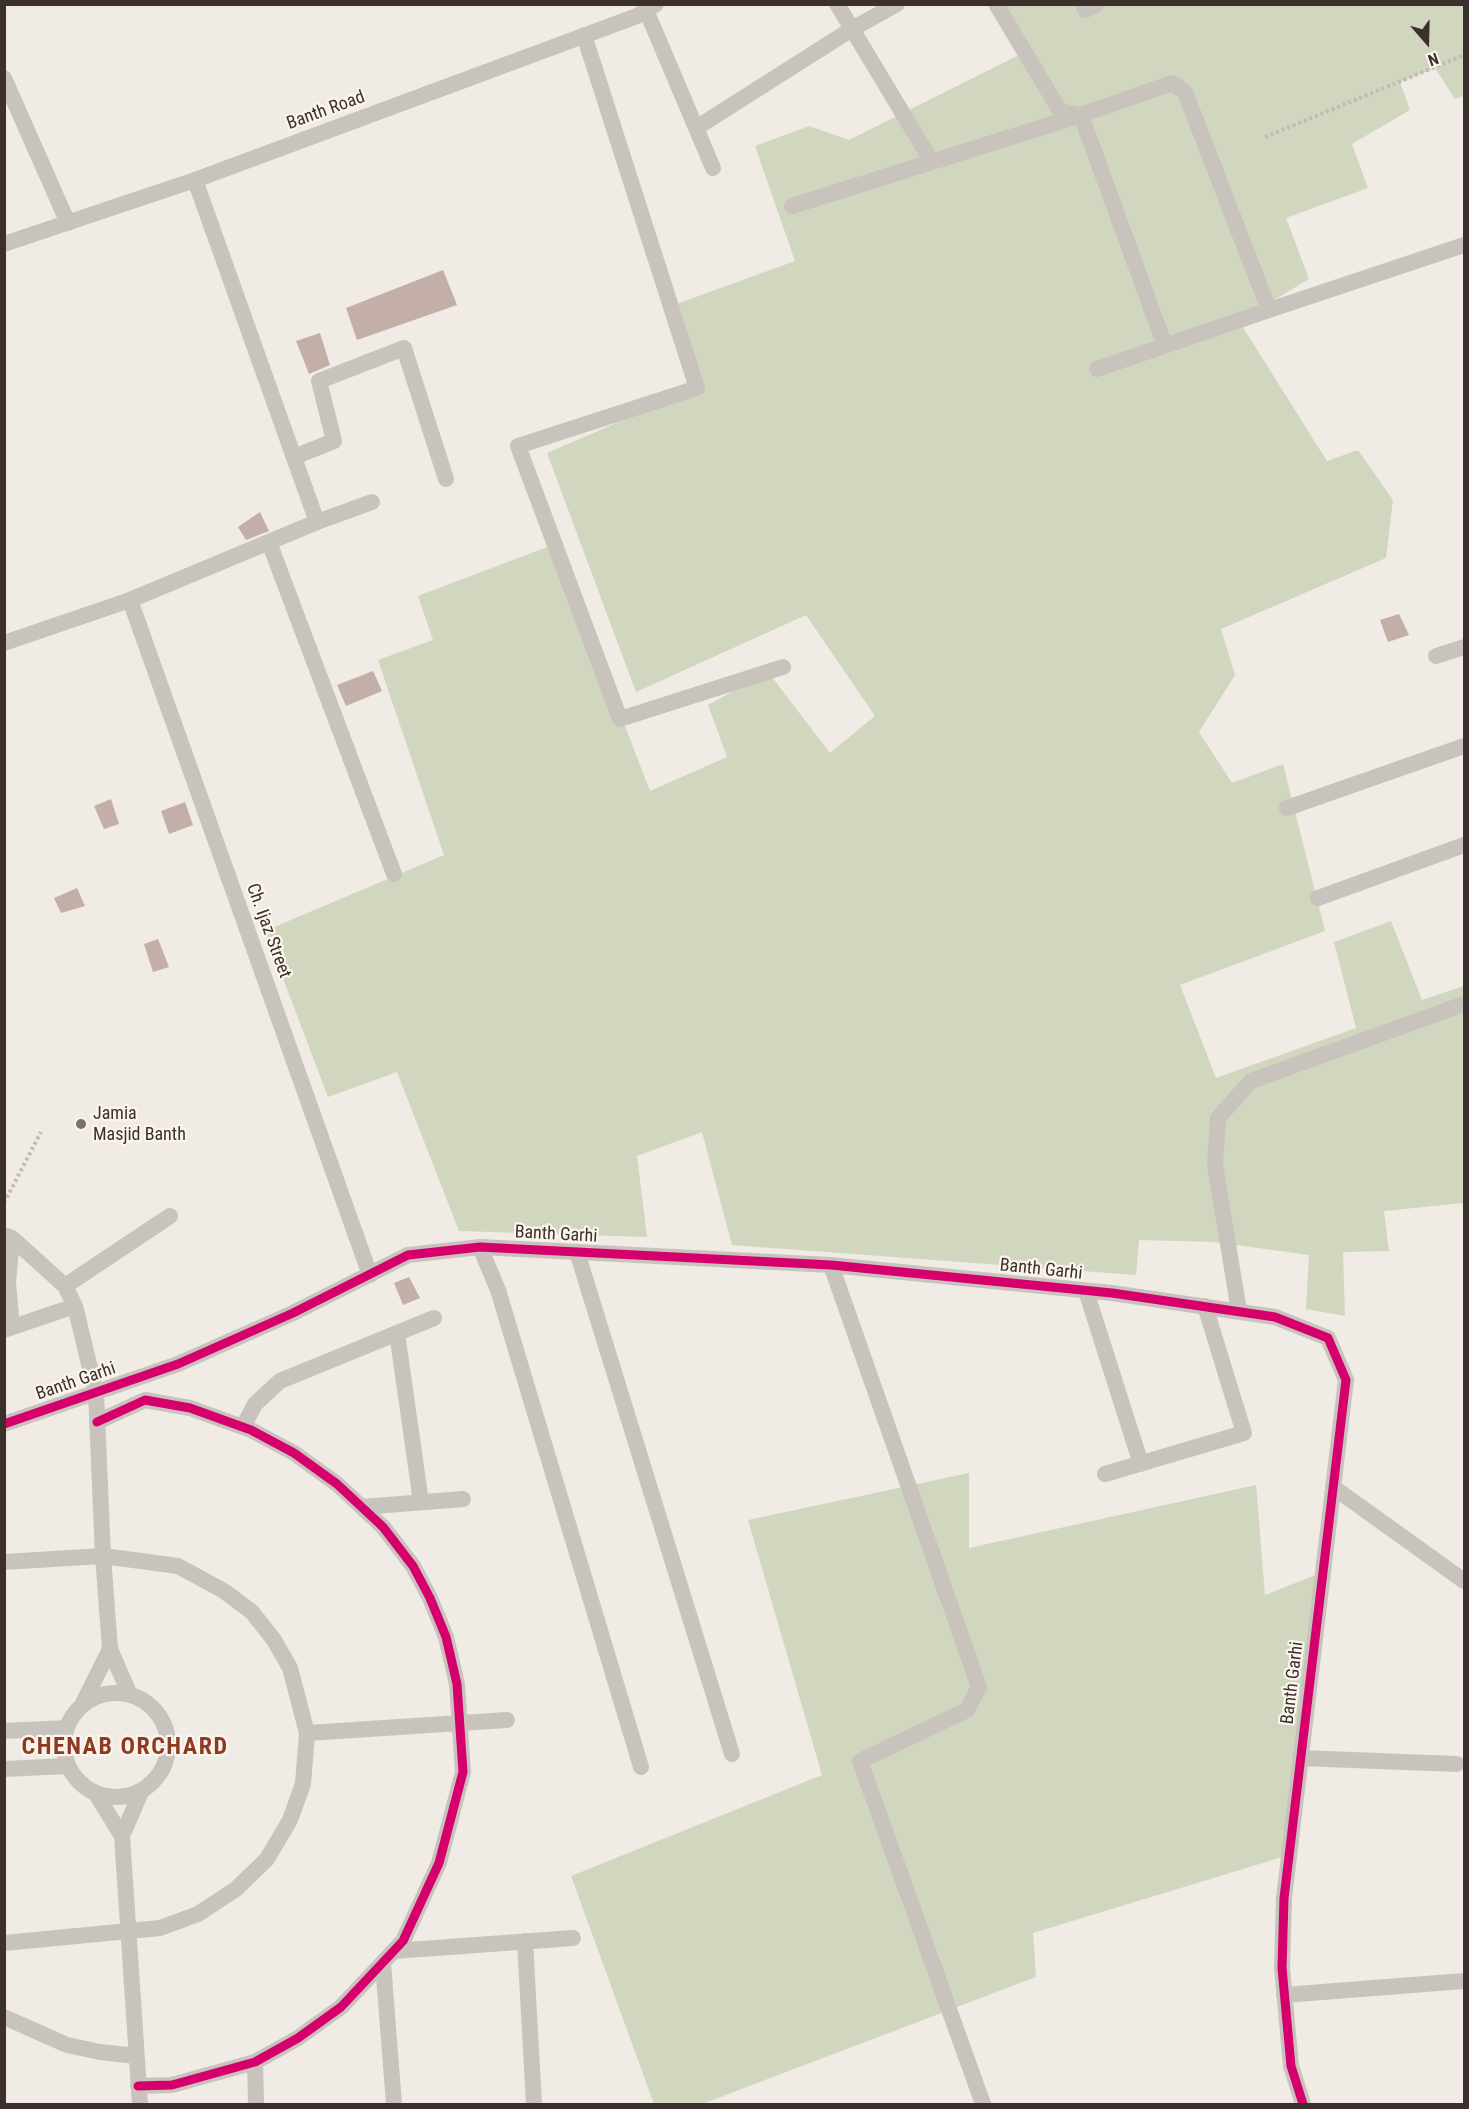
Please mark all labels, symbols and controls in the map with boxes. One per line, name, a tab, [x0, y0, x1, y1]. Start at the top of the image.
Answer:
north arrow	[1397, 12, 1457, 72]
text: N	[1425, 49, 1441, 70]
street label: Banth Road	[284, 87, 368, 135]
street label: Ch. Ijaz Street	[241, 881, 295, 981]
place label: Jamia Masjid Banth	[93, 1103, 186, 1146]
marker: Jamia Masjid Banth	[74, 1117, 88, 1131]
street label: Banth Garhi	[514, 1222, 598, 1248]
street label: Banth Garhi	[999, 1255, 1083, 1285]
street label: Banth Garhi	[33, 1358, 119, 1406]
street label: Banth Garhi	[1277, 1641, 1309, 1725]
district label: CHENAB ORCHARD	[22, 1734, 228, 1762]

